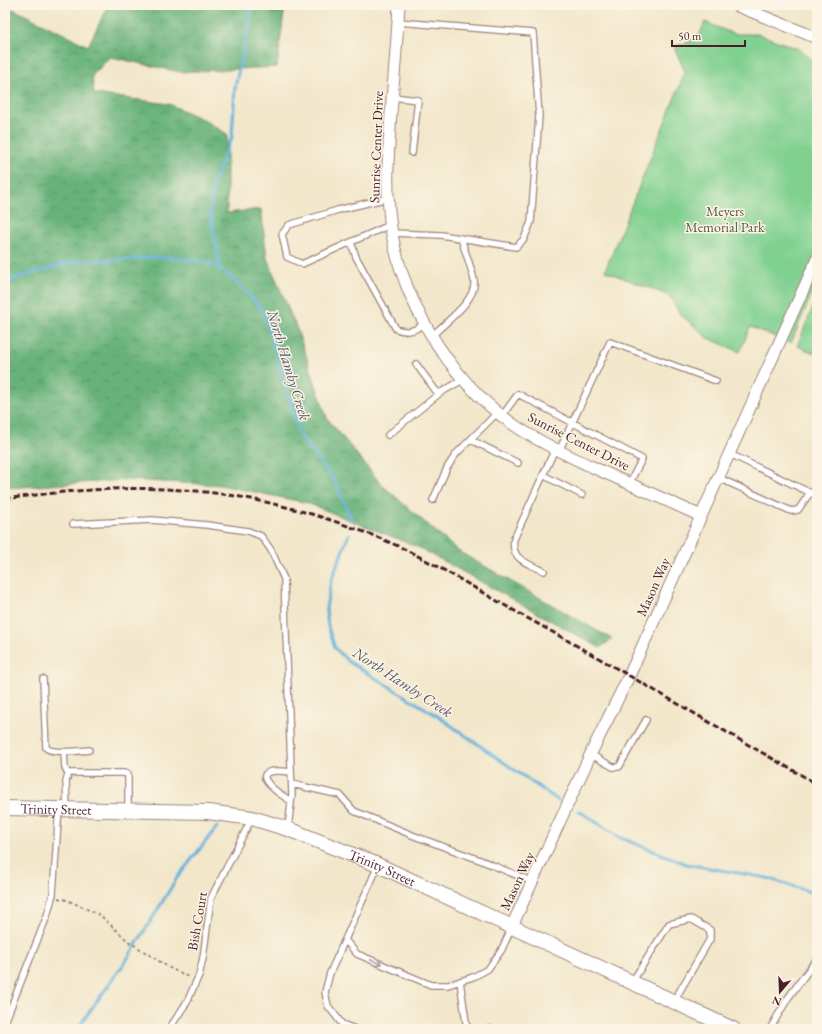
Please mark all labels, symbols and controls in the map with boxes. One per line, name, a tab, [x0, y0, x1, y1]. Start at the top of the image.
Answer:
scale bar	[672, 22, 745, 48]
text: 50 m	[678, 28, 702, 44]
street label: Sunrise Center Drive	[365, 90, 387, 203]
park label: Meyers Memorial Park	[685, 202, 765, 236]
water label: North Hamby Creek	[263, 306, 315, 423]
street label: Sunrise Center Drive	[525, 408, 634, 475]
street label: Mason Way	[632, 554, 674, 619]
water label: North Hamby Creek	[349, 642, 456, 721]
street label: Trinity Street	[20, 799, 92, 819]
street label: Trinity Street	[346, 845, 419, 890]
street label: Mason Way	[496, 848, 539, 913]
street label: Bish Court	[183, 890, 211, 952]
one-way arrow	[369, 958, 381, 966]
north arrow	[760, 972, 800, 1012]
text: N	[770, 993, 783, 1010]

